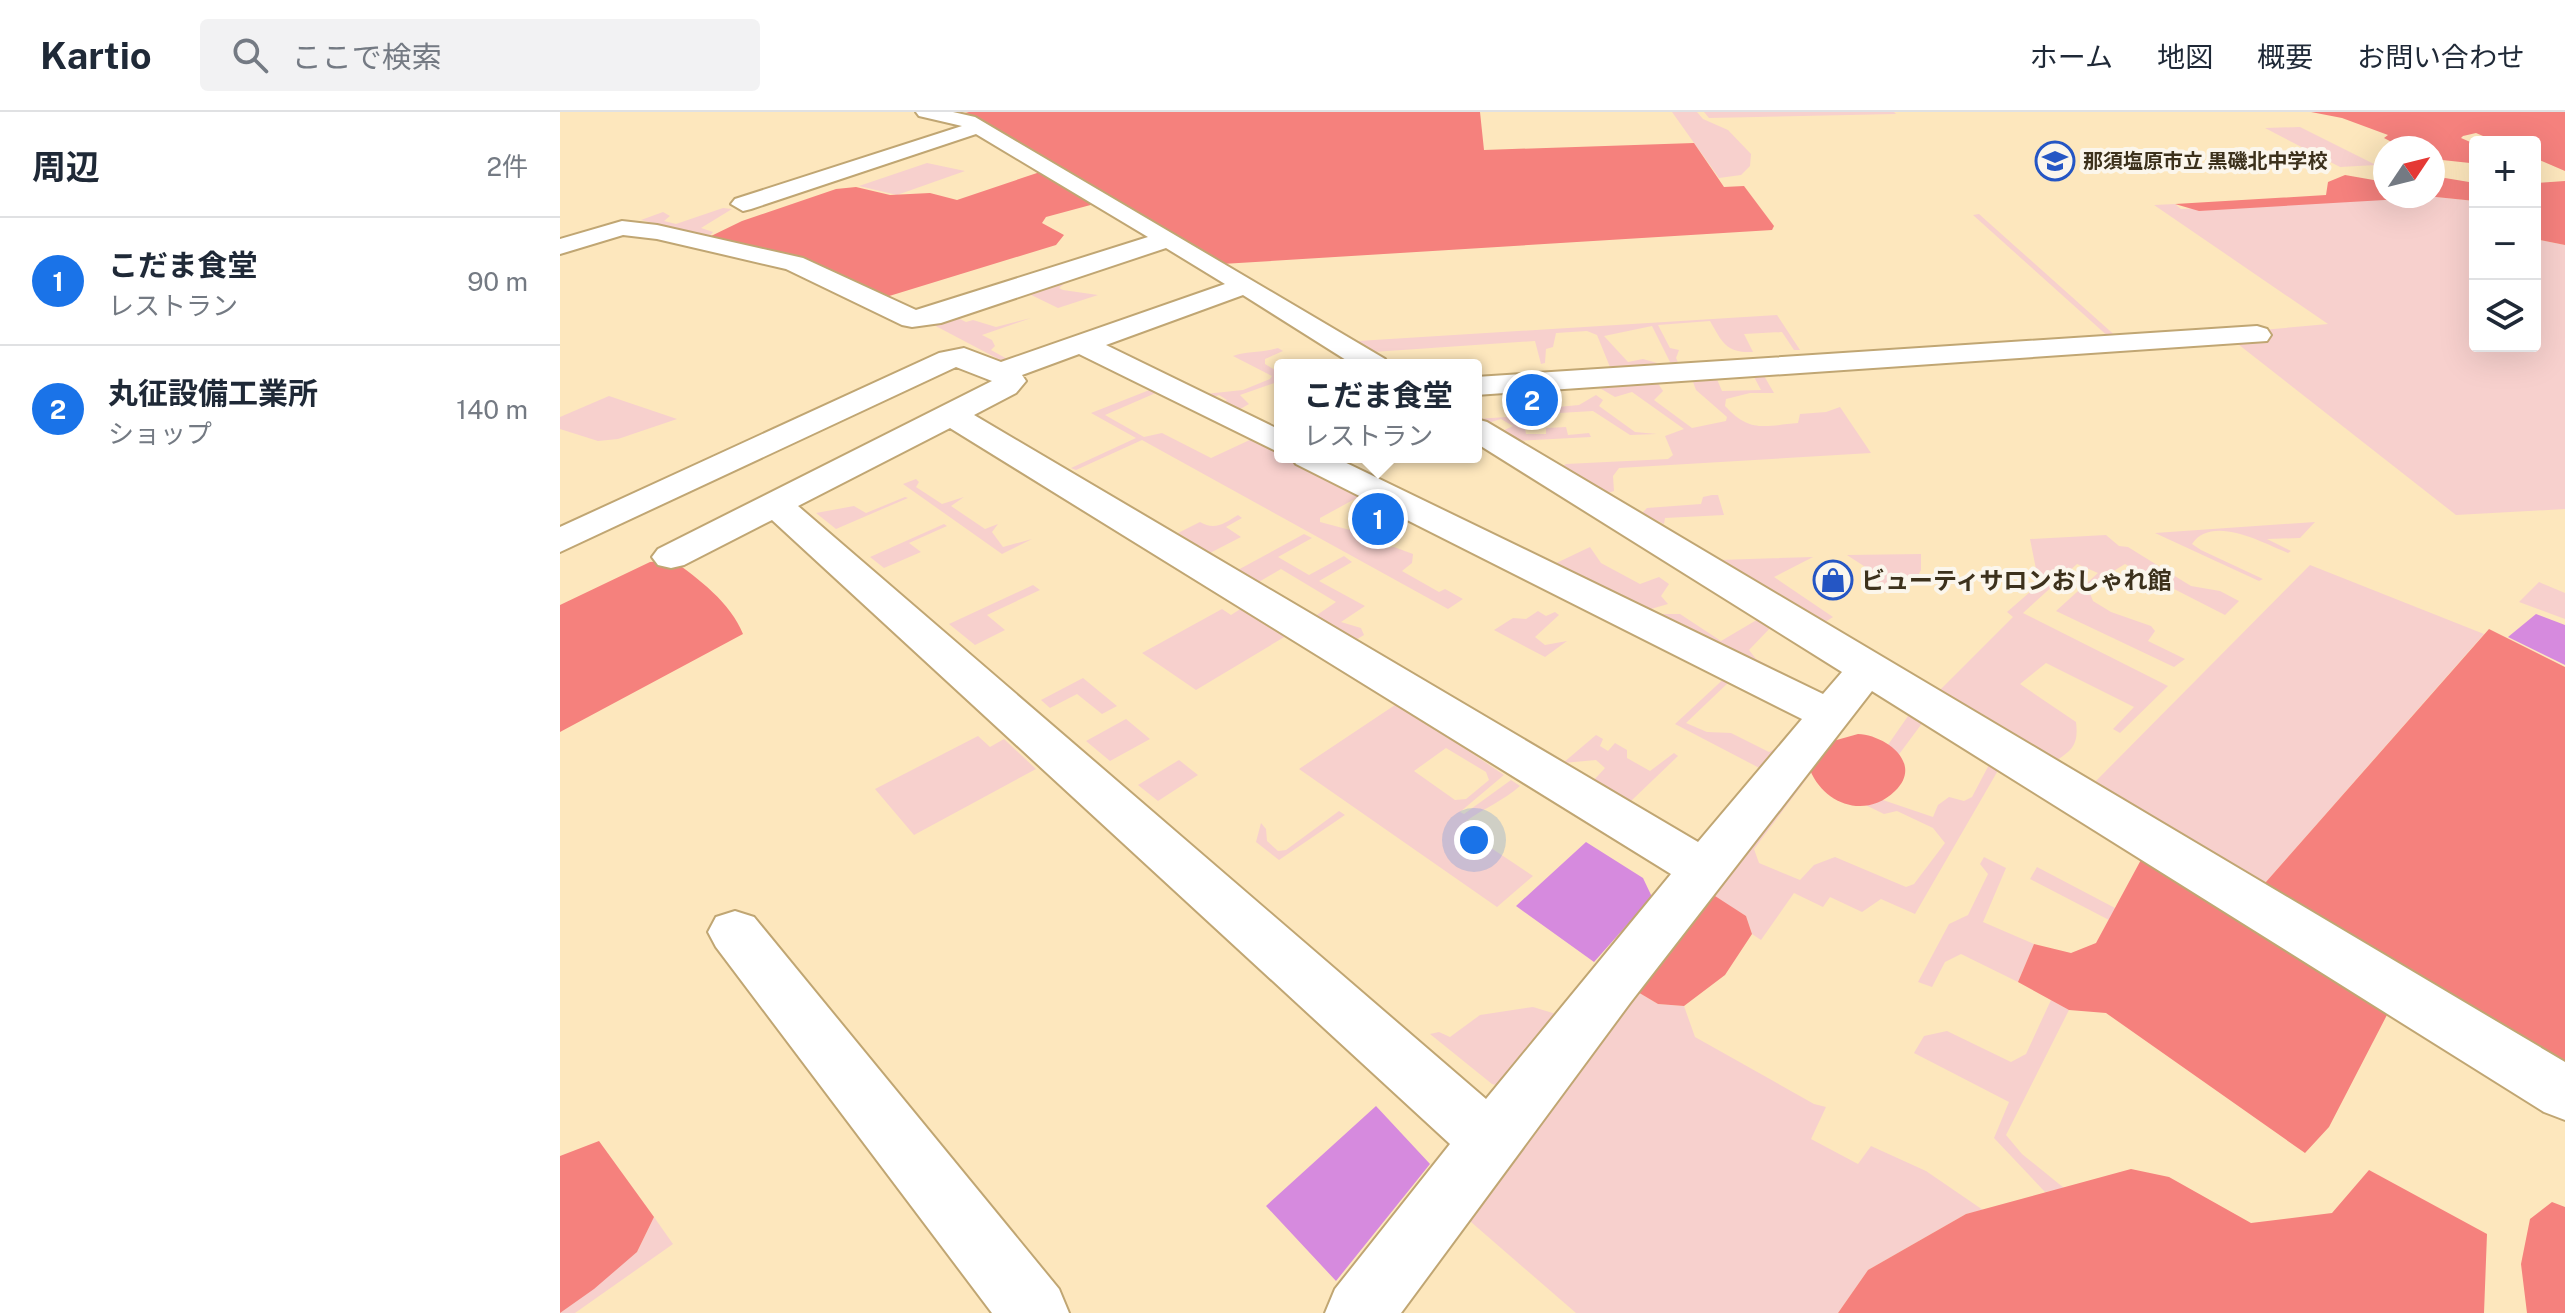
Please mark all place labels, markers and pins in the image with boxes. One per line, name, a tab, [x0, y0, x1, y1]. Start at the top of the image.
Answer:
school or university icon: 那須塩原市立 黒磯北中学校	[2034, 140, 2076, 182]
place label: 那須塩原市立 黒磯北中学校	[2083, 149, 2328, 173]
pin: 2	[1506, 370, 1558, 430]
pin: 1	[1352, 489, 1404, 549]
shop icon: ビューティサロンおしゃれ館	[1812, 559, 1854, 601]
place label: ビューティサロンおしゃれ館	[1861, 566, 2172, 594]

